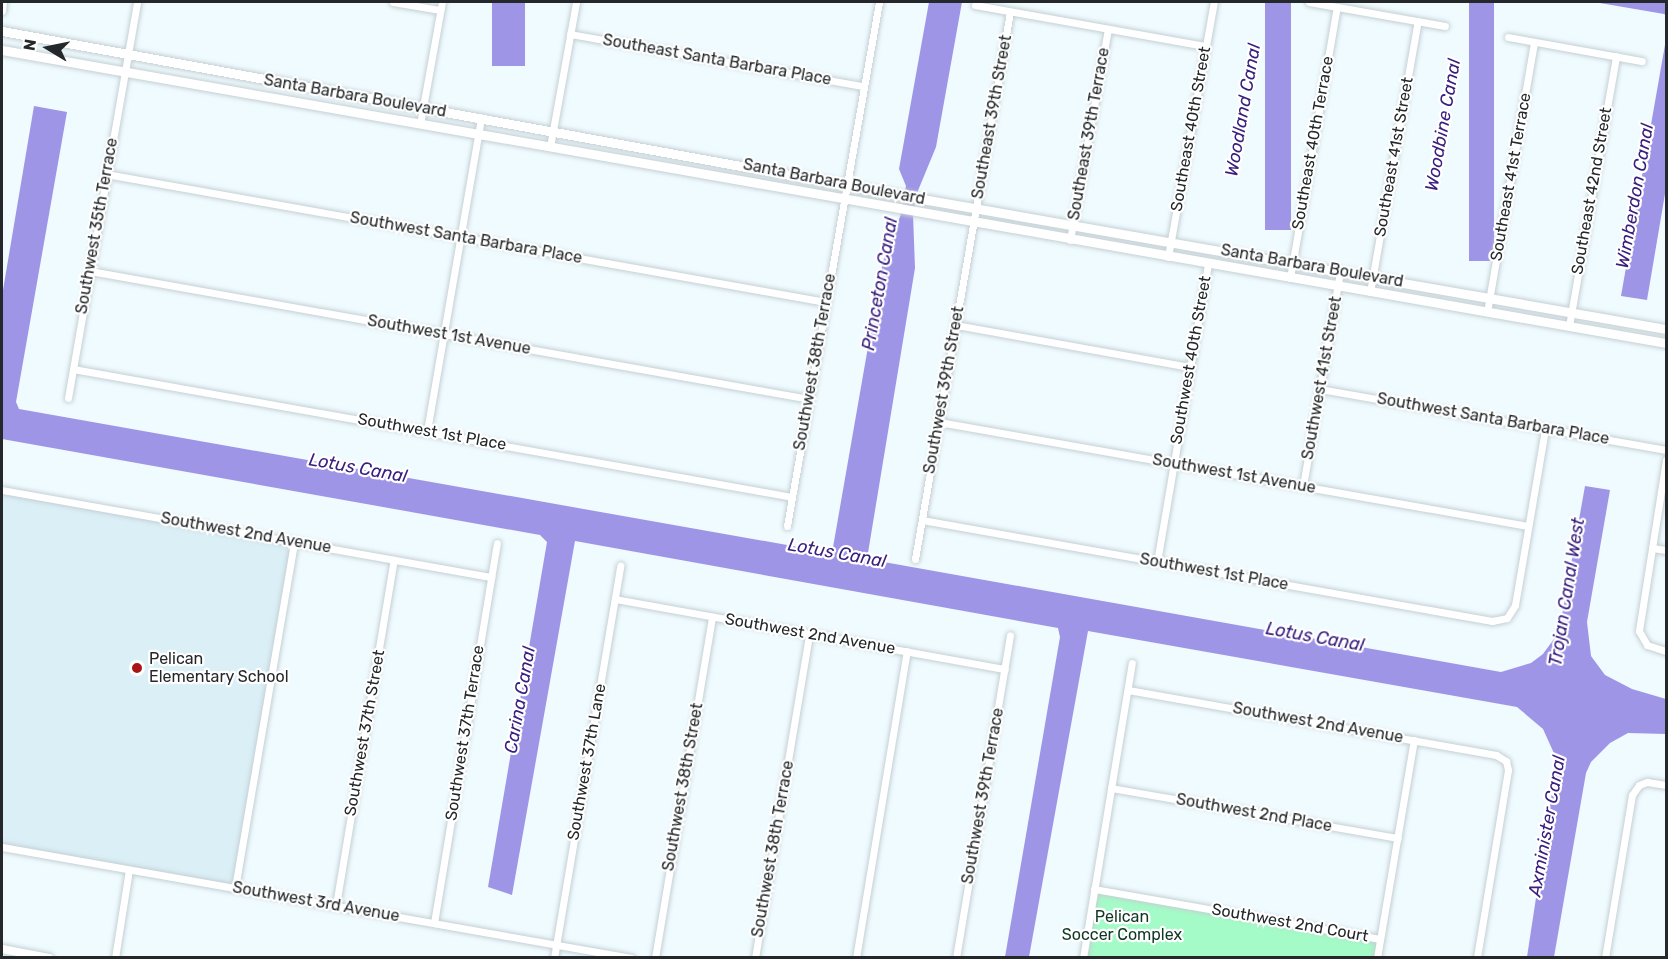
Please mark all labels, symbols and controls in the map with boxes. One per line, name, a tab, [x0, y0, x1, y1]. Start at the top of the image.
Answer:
north arrow	[18, 18, 78, 78]
street label: Southeast Santa Barbara Place	[601, 30, 833, 90]
street label: Southeast 39th Street	[968, 34, 1016, 200]
text: N	[19, 37, 40, 52]
water label: Woodland Canal	[1221, 42, 1265, 178]
street label: Southeast 40th Street	[1167, 45, 1215, 213]
street label: Southeast 39th Terrace	[1064, 46, 1114, 222]
street label: Southeast 40th Terrace	[1288, 55, 1338, 231]
water label: Woodbine Canal	[1421, 57, 1465, 193]
street label: Santa Barbara Boulevard	[262, 70, 448, 122]
street label: Southeast 41st Street	[1370, 76, 1418, 238]
street label: Southeast 41st Terrace	[1487, 91, 1535, 263]
street label: Southeast 42nd Street	[1568, 106, 1616, 276]
water label: Wimberdon Canal	[1612, 122, 1658, 270]
street label: Southwest 35th Terrace	[72, 136, 122, 316]
street label: Santa Barbara Boulevard	[741, 155, 927, 209]
street label: Southwest Santa Barbara Place	[348, 208, 584, 268]
water label: Princeton Canal	[858, 216, 902, 352]
street label: Santa Barbara Boulevard	[1219, 240, 1405, 292]
street label: Southwest 38th Terrace	[790, 272, 840, 452]
street label: Southwest 40th Street	[1167, 274, 1215, 446]
street label: Southwest 41st Street	[1298, 295, 1346, 461]
street label: Southwest 39th Street	[920, 305, 968, 475]
street label: Southwest 1st Avenue	[366, 311, 532, 359]
street label: Southwest Santa Barbara Place	[1375, 389, 1611, 449]
street label: Southwest 1st Place	[356, 409, 508, 455]
water label: Lotus Canal	[307, 449, 409, 487]
street label: Southwest 1st Avenue	[1151, 450, 1317, 498]
street label: Southwest 2nd Avenue	[159, 509, 333, 557]
water label: Trojan Canal West	[1545, 516, 1589, 668]
water label: Lotus Canal	[786, 534, 888, 572]
street label: Southwest 1st Place	[1138, 549, 1290, 595]
street label: Southwest 2nd Avenue	[723, 610, 897, 658]
water label: Lotus Canal	[1264, 618, 1366, 656]
street label: Southwest 37th Terrace	[442, 644, 488, 822]
water label: Carina Canal	[500, 645, 540, 755]
street label: Southwest 37th Street	[341, 648, 389, 818]
place label: Pelican Elementary School	[149, 649, 289, 687]
marker: Pelican Elementary School	[130, 661, 144, 675]
street label: Southwest 37th Lane	[564, 682, 610, 842]
street label: Southwest 2nd Avenue	[1231, 699, 1405, 747]
street label: Southwest 38th Street	[659, 701, 707, 873]
street label: Southwest 39th Terrace	[958, 706, 1008, 886]
water label: Axminister Canal	[1524, 754, 1570, 898]
street label: Southwest 38th Terrace	[748, 759, 798, 939]
street label: Southwest 2nd Place	[1175, 790, 1333, 836]
street label: Southwest 3rd Avenue	[231, 878, 401, 926]
street label: Southwest 2nd Court	[1210, 900, 1370, 946]
park label: Pelican Soccer Complex	[1062, 907, 1182, 945]

